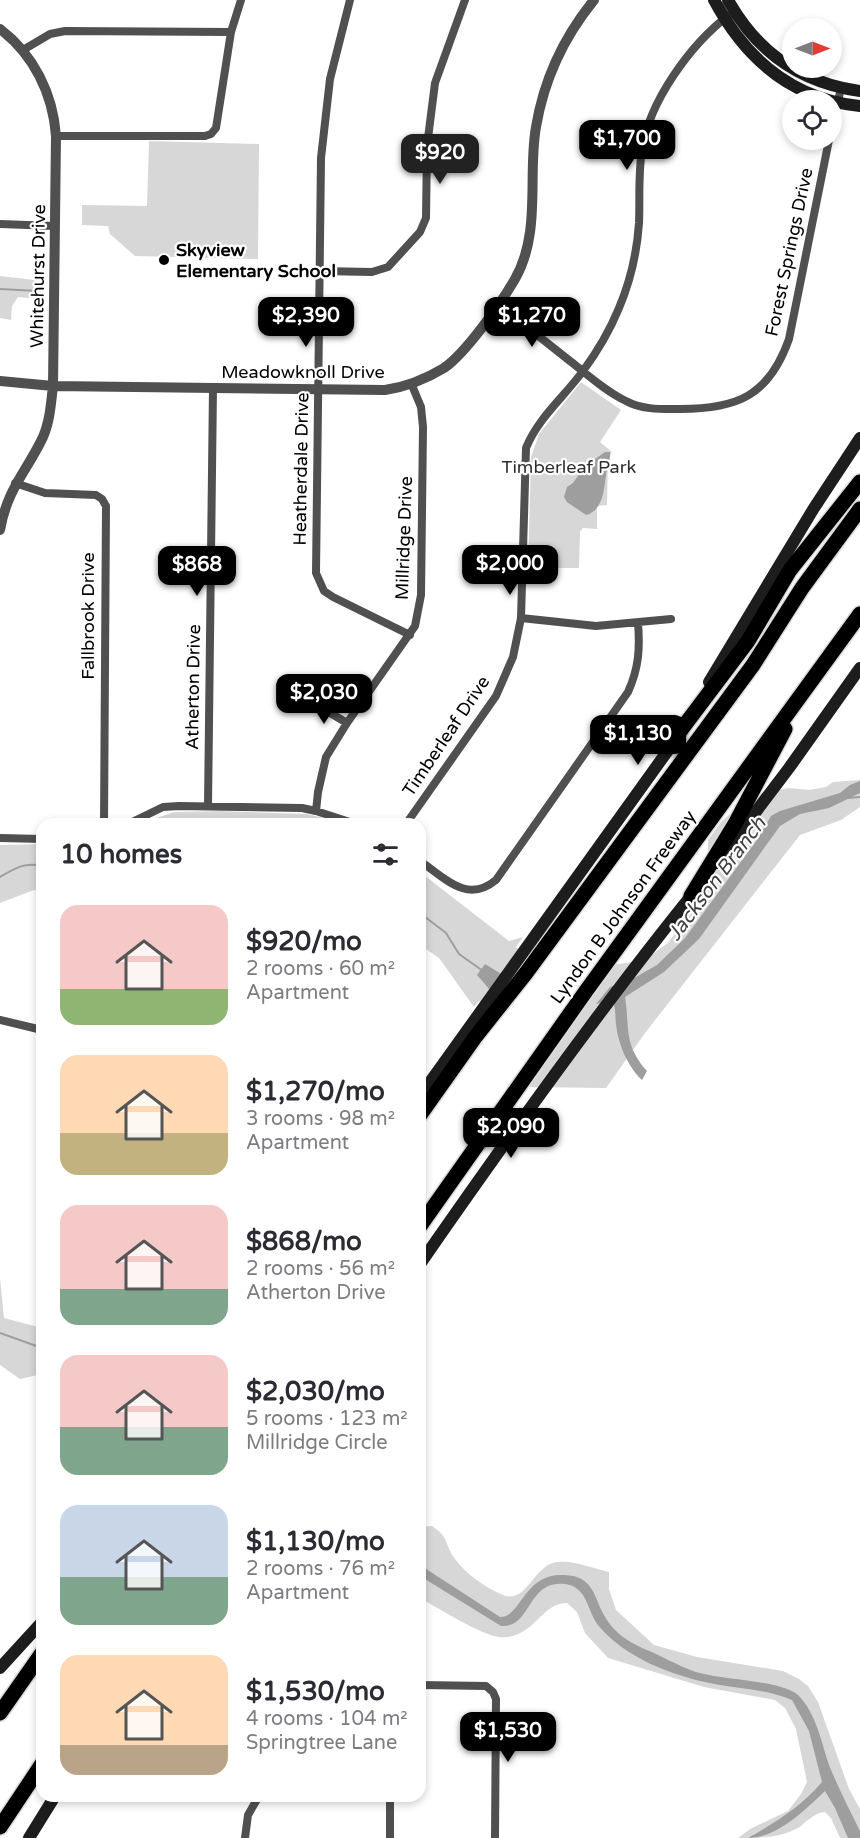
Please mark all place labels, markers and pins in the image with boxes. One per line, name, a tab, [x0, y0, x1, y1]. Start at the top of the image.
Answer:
pin: $1,700	[578, 120, 676, 171]
pin: $920	[404, 134, 476, 185]
place label: Skyview Elementary School	[176, 239, 336, 282]
marker: Skyview Elementary School	[157, 253, 171, 267]
pin: $2,390	[257, 297, 355, 348]
pin: $1,270	[483, 297, 581, 348]
pin: $2,000	[461, 545, 559, 596]
pin: $868	[161, 546, 233, 597]
pin: $2,030	[275, 674, 373, 725]
pin: $1,130	[589, 715, 687, 766]
pin: $2,090	[462, 1108, 560, 1159]
pin: $1,530	[459, 1712, 557, 1763]

